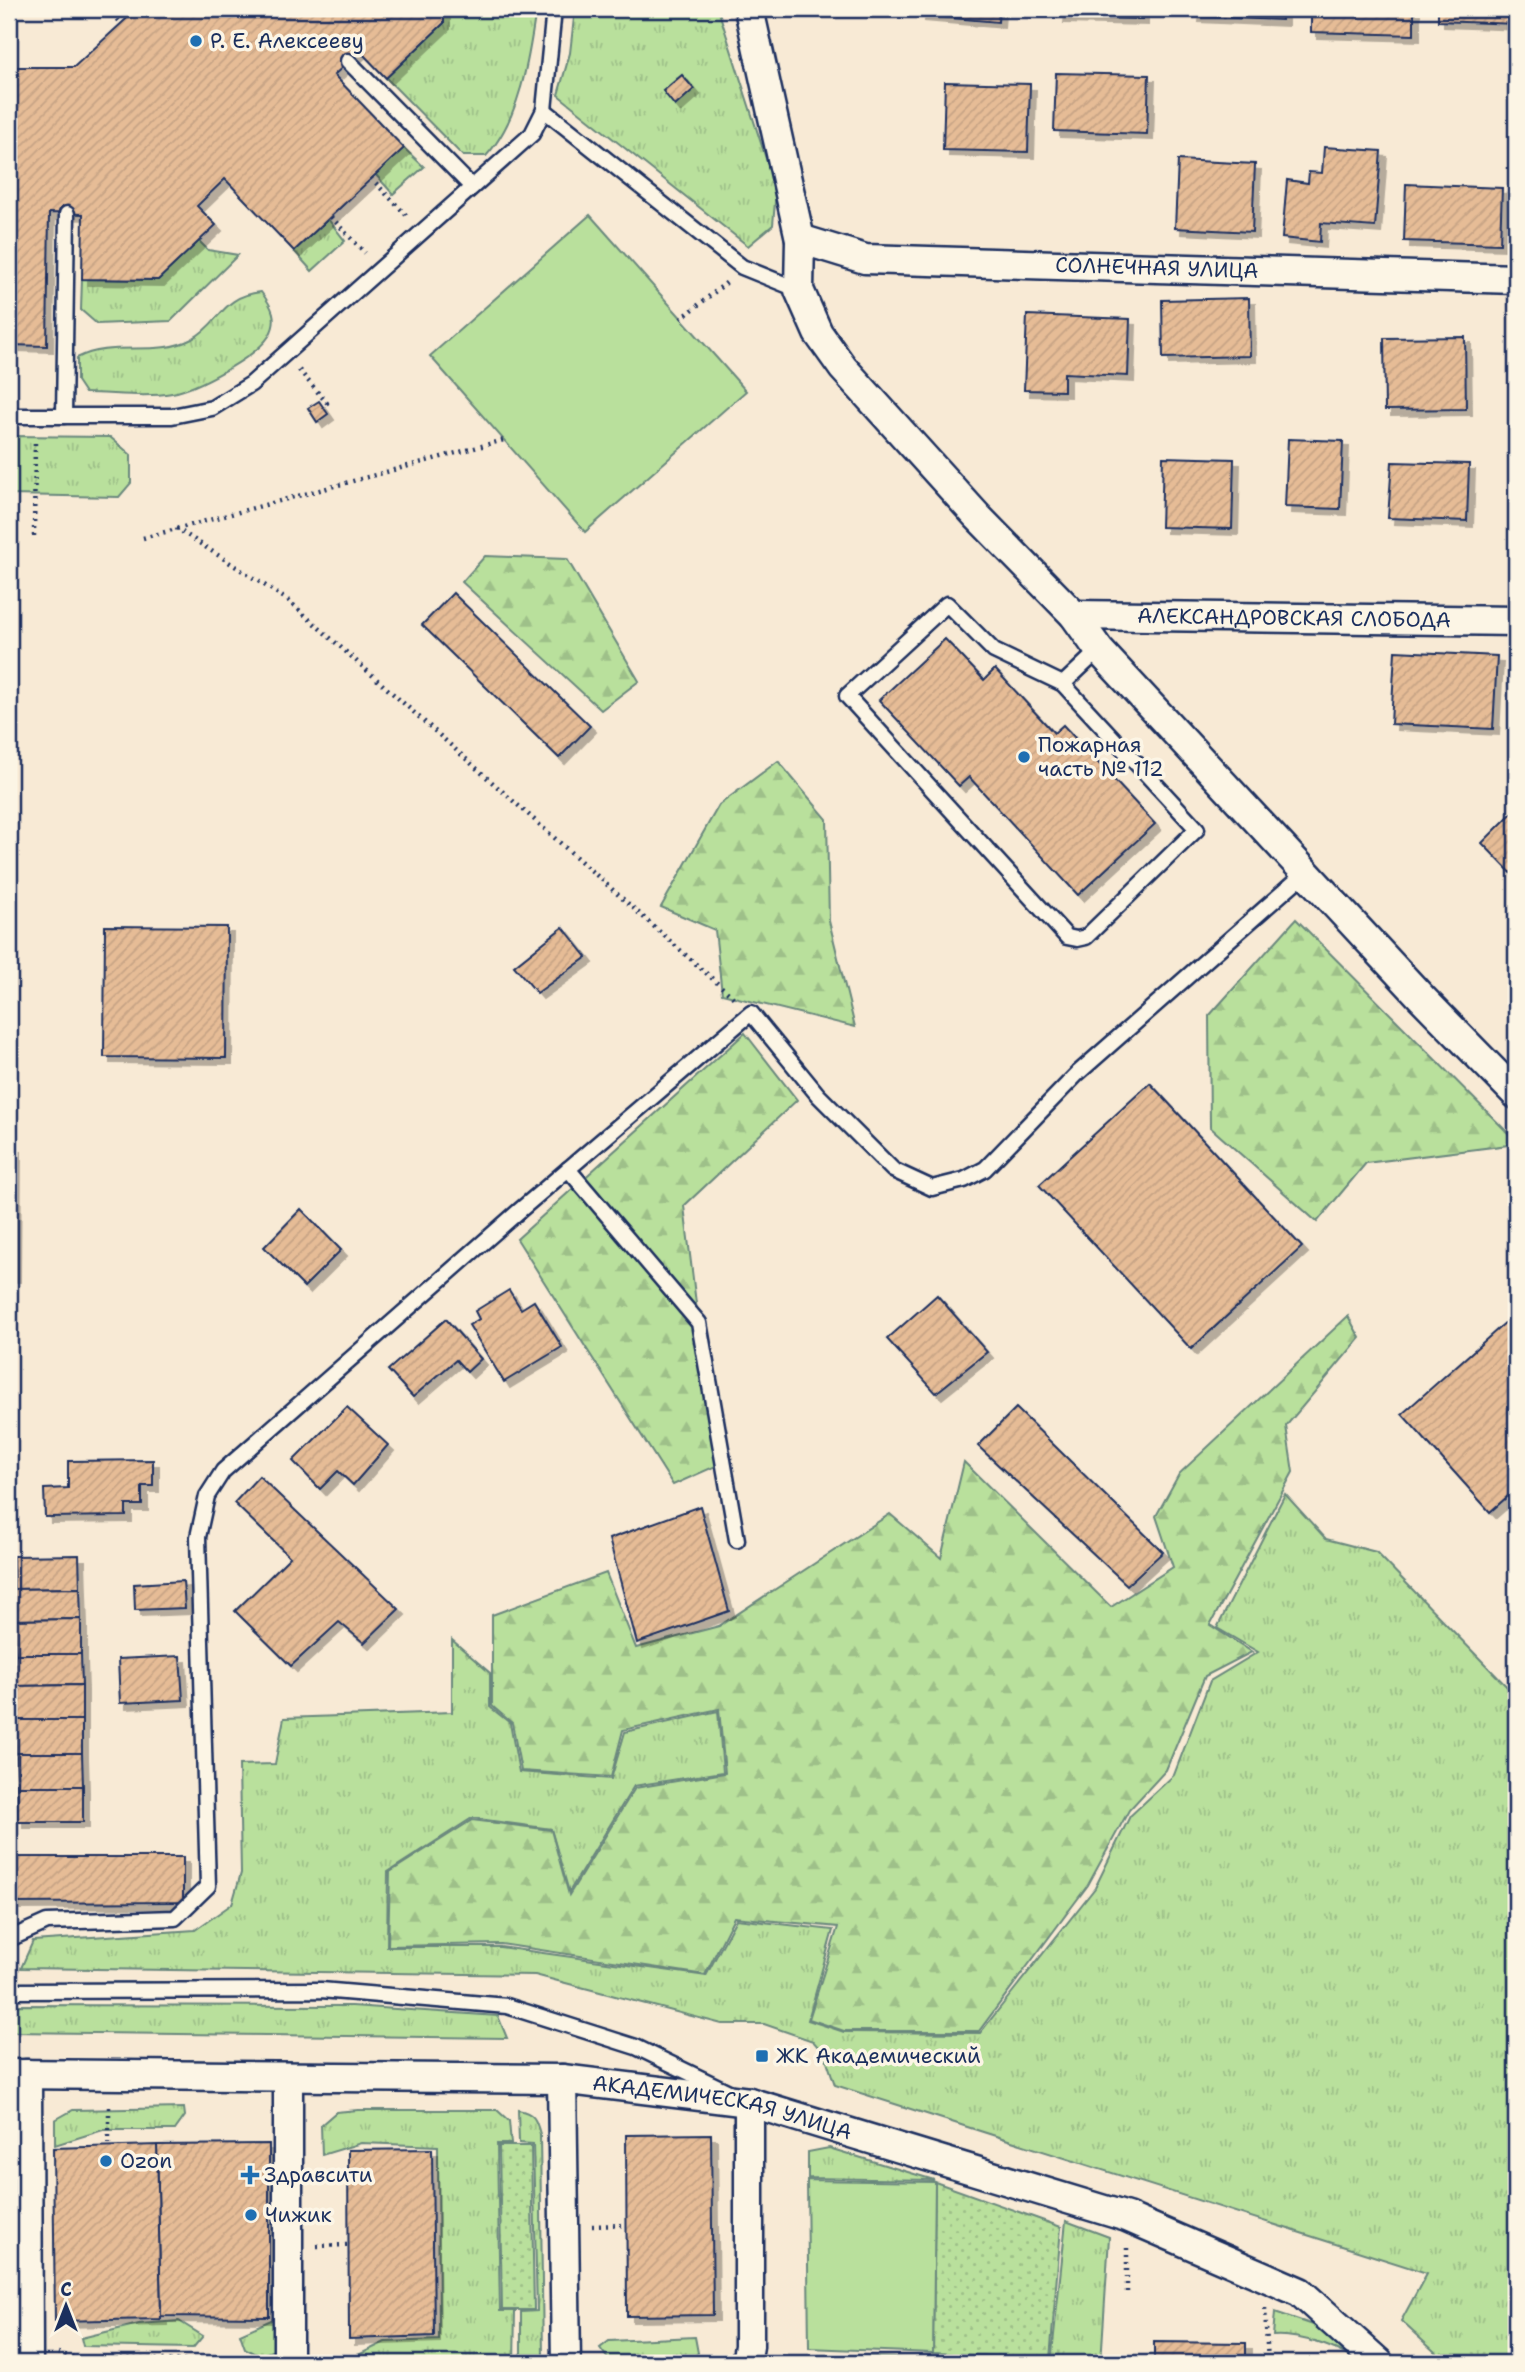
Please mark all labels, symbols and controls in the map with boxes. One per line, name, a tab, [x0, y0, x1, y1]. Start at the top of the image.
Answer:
place label: Р. Е. Алексееву	[210, 27, 364, 55]
marker: Р. Е. Алексееву	[188, 33, 204, 49]
street label: СОЛНЕЧНАЯ УЛИЦА	[1055, 251, 1259, 285]
street label: АЛЕКСАНДРОВСКАЯ СЛОБОДА	[1137, 602, 1451, 634]
place label: Пожарная часть № 112	[1038, 731, 1164, 783]
marker: Пожарная часть № 112	[1016, 749, 1032, 765]
place label: ЖК Академический	[776, 2042, 981, 2070]
marker: ЖК Академический	[754, 2048, 770, 2064]
street label: АКАДЕМИЧЕСКАЯ УЛИЦА	[591, 2069, 855, 2146]
place label: Ozon	[120, 2147, 172, 2175]
marker: Ozon	[98, 2153, 114, 2169]
place label: Здравсити	[264, 2161, 373, 2189]
marker: Здравсити	[242, 2167, 258, 2183]
place label: Чижик	[265, 2201, 332, 2229]
marker: Чижик	[243, 2207, 259, 2223]
north arrow	[32, 2270, 102, 2340]
text: С	[60, 2277, 72, 2302]

